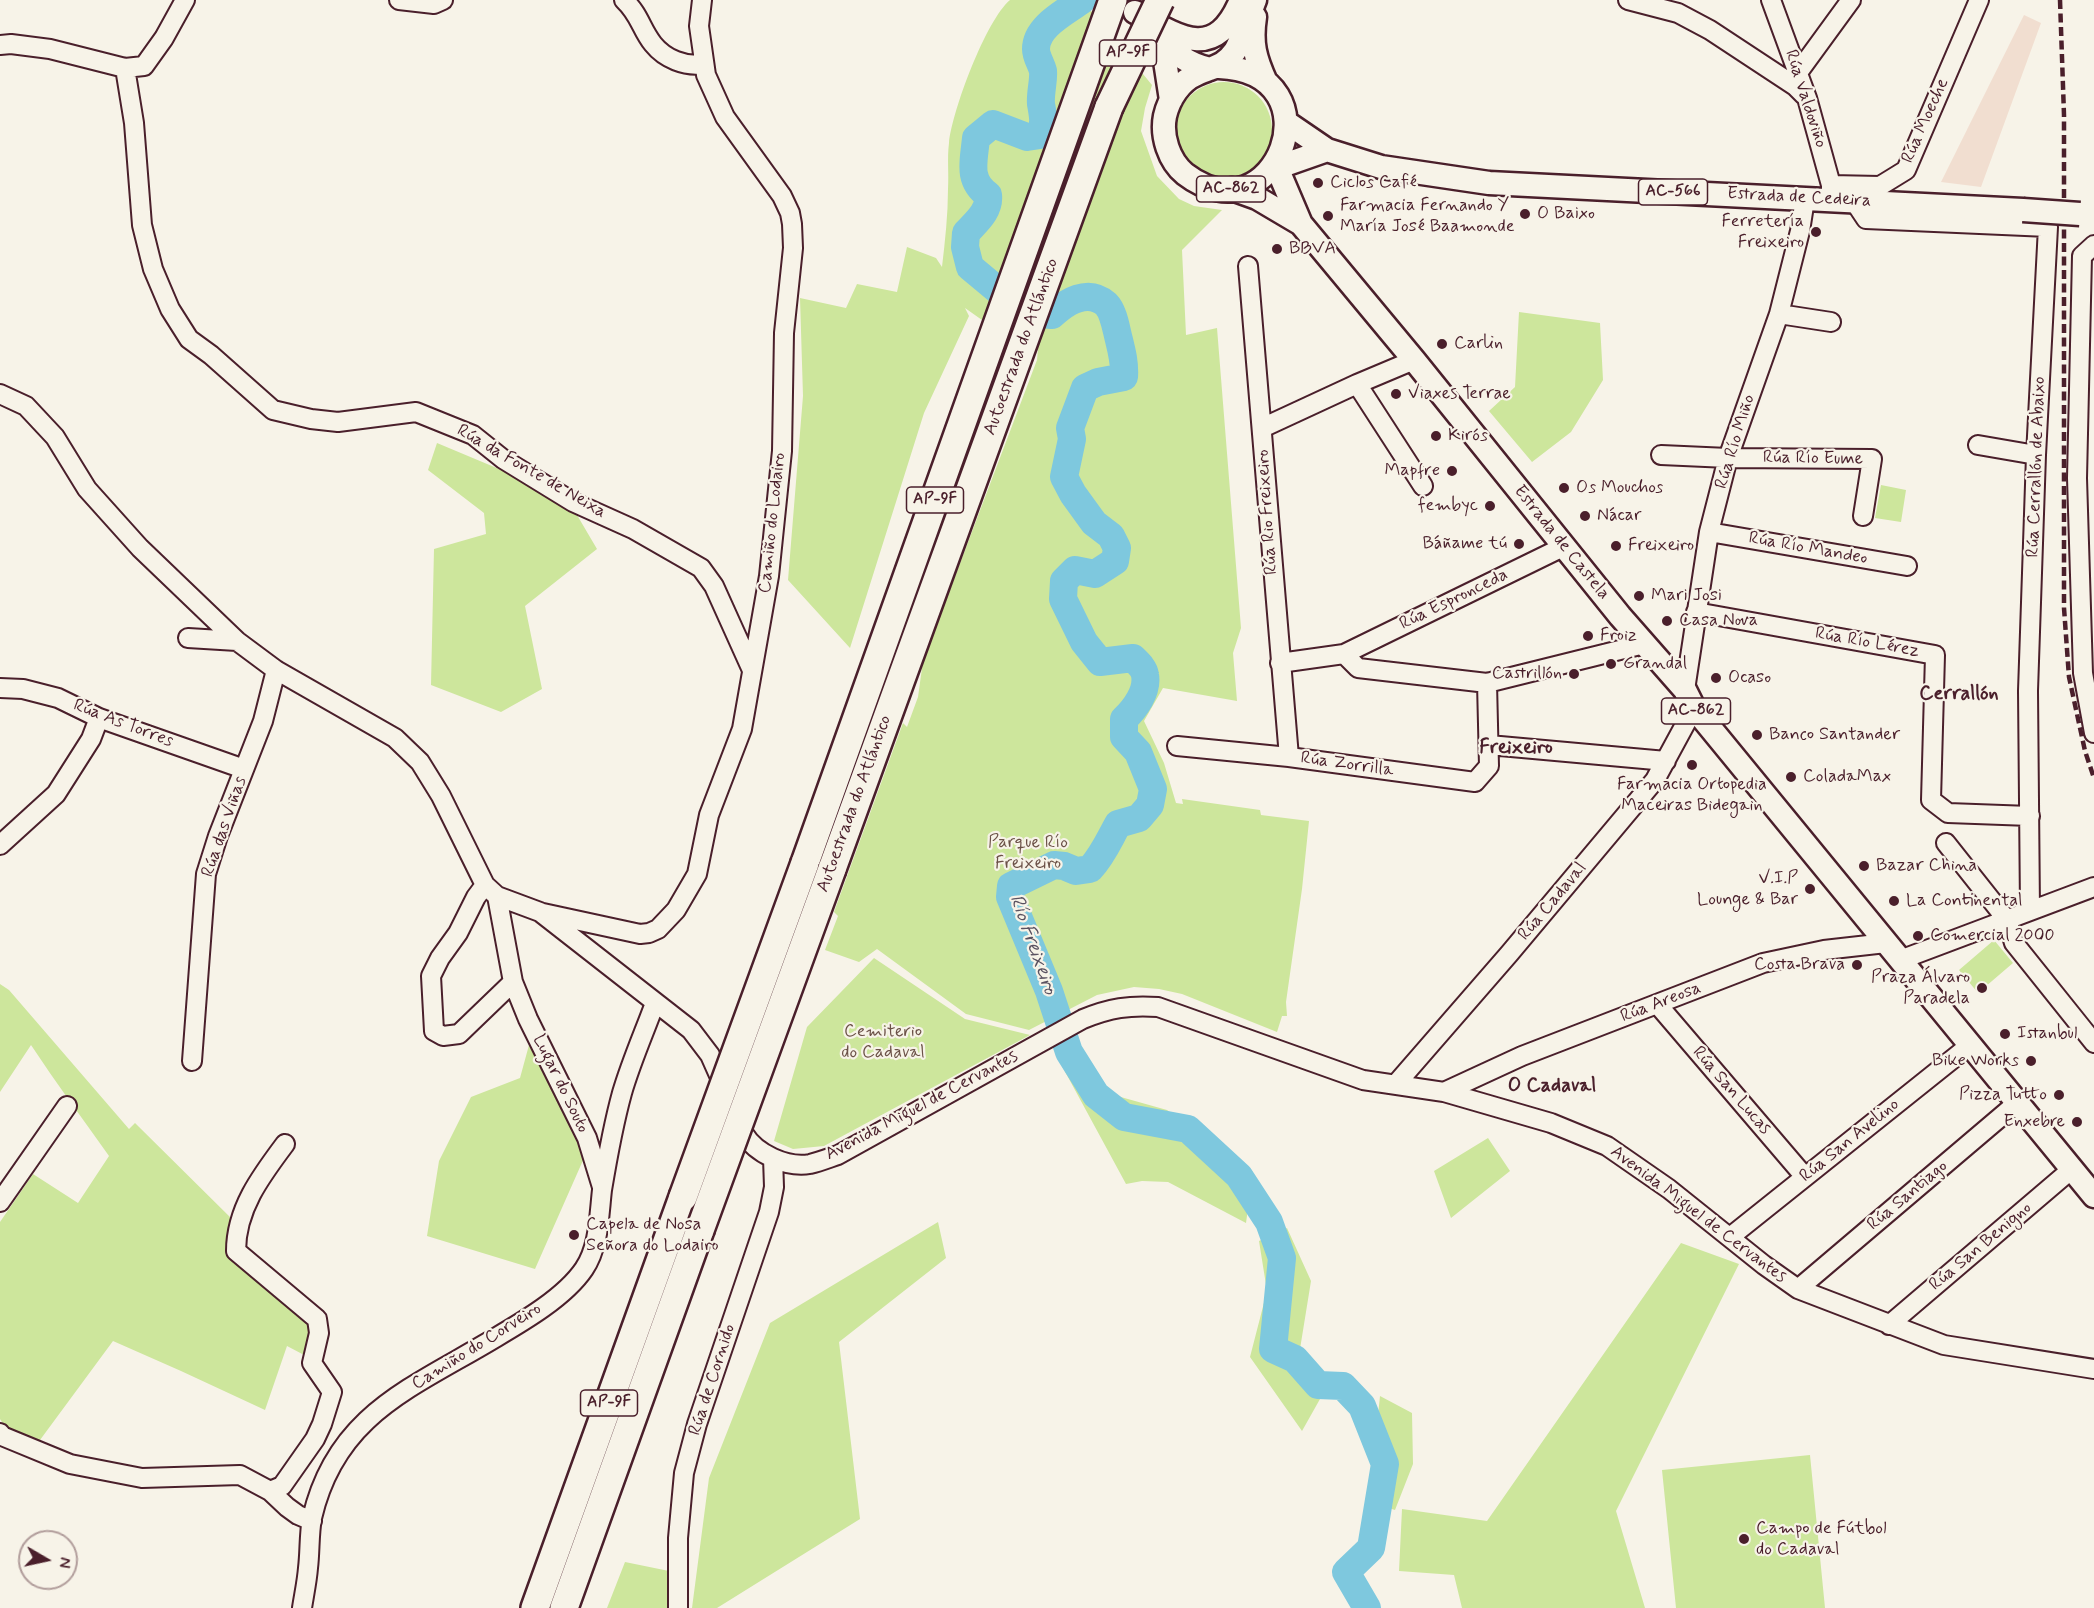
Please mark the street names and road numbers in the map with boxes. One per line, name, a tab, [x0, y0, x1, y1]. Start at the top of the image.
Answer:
road number: AP-9F	[1100, 40, 1156, 66]
street label: Rúa Valdoviño	[1779, 47, 1831, 151]
street label: Rúa Moeche	[1898, 75, 1954, 167]
road number: AC-862	[1196, 176, 1266, 202]
road number: AC-566	[1638, 179, 1708, 205]
street label: Estrada de Cedeira	[1726, 183, 1872, 213]
street label: Autoestrada do Atlántico	[980, 256, 1064, 438]
street label: Rúa Cerrallón de Abaixo	[2023, 376, 2051, 558]
street label: Rúa Río Miño	[1711, 392, 1761, 492]
street label: Rúa da Fonte de Neixa	[452, 420, 610, 524]
street label: Rúa Río Eume	[1763, 447, 1863, 471]
street label: Rúa Rio Freixeiro	[1253, 449, 1283, 575]
street label: Camiño do Lodairo	[755, 452, 791, 594]
street label: Estrada de Castela	[1508, 481, 1614, 605]
road number: AP-9F	[906, 487, 964, 513]
street label: Rúa Río Mandeo	[1747, 528, 1869, 570]
street label: Rúa Espronceda	[1396, 564, 1512, 636]
street label: Rúa Río Lérez	[1813, 623, 1921, 663]
street label: Rúa As Torres	[70, 695, 176, 753]
road number: AC-862	[1662, 698, 1730, 724]
street label: Autoestrada do Atlántico	[813, 713, 897, 895]
street label: Rúa Zorrilla	[1299, 748, 1395, 782]
street label: Rúa das Viñas	[198, 774, 252, 880]
street label: Rúa Cadaval	[1514, 859, 1592, 945]
street label: Rúa Areosa	[1618, 978, 1704, 1028]
street label: Lugar do Souto	[527, 1031, 593, 1137]
street label: Rúa San Lucas	[1687, 1042, 1775, 1140]
street label: Avenida Miguel de Cervantes	[822, 1046, 1022, 1166]
street label: Rúa San Avelino	[1796, 1094, 1904, 1188]
street label: Avenida Miguel de Cervantes	[1606, 1142, 1790, 1288]
street label: Rúa Santiago	[1863, 1156, 1953, 1236]
street label: Rúa San Benigno	[1925, 1198, 2037, 1296]
street label: Camiño do Corveiro	[408, 1299, 546, 1395]
street label: Rúa de Cornido	[685, 1322, 741, 1438]
road number: AP-9F	[580, 1390, 638, 1416]

